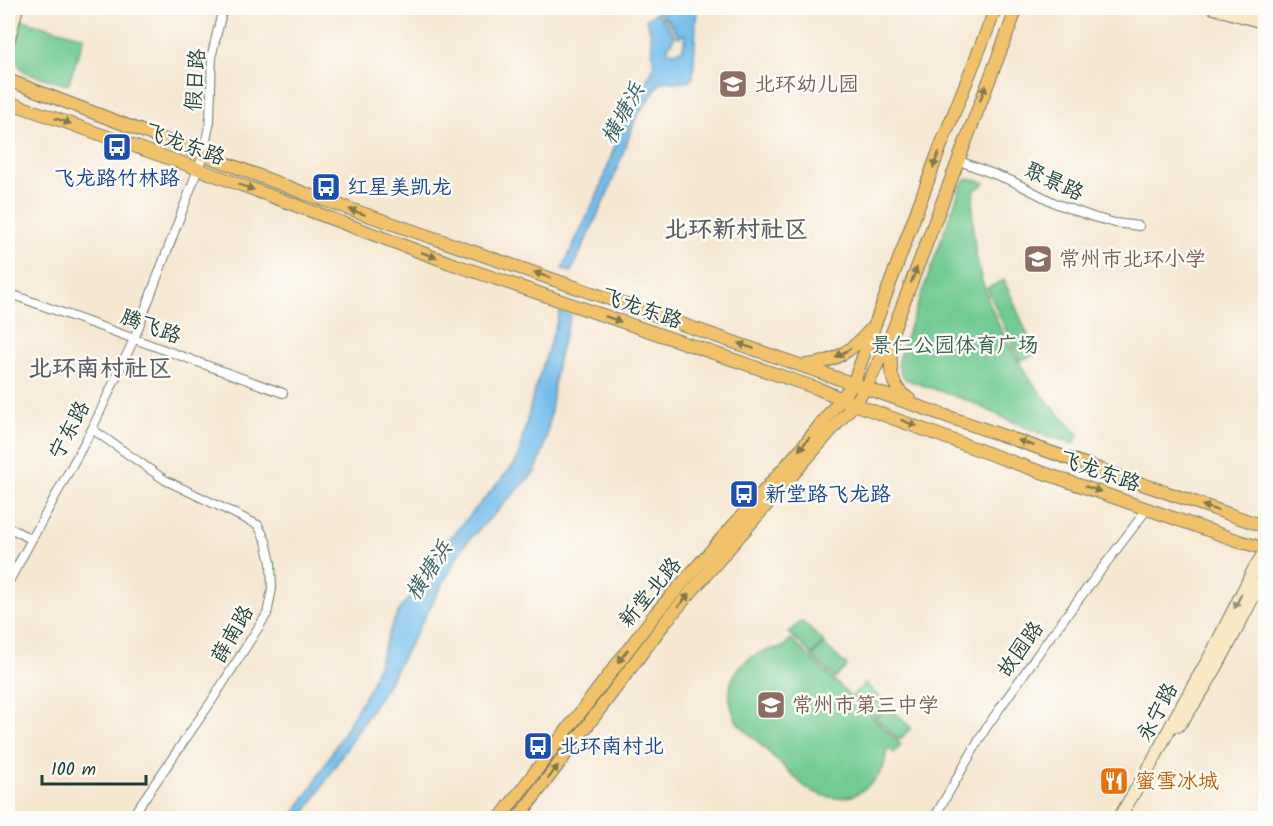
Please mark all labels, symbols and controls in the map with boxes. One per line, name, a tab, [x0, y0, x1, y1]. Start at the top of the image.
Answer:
street label: 假日路	[178, 48, 215, 113]
school or university icon: 北环幼儿园	[717, 68, 749, 100]
place label: 北环幼儿园	[754, 69, 859, 102]
water label: 横塘浜	[593, 76, 656, 152]
one-way arrow	[979, 83, 989, 101]
street label: 飞龙东路	[139, 116, 230, 175]
one-way arrow	[54, 117, 72, 127]
bus stop icon: 飞龙路竹林路	[101, 131, 133, 163]
one-way arrow	[931, 151, 941, 169]
street label: 聚景路	[1018, 154, 1089, 211]
place label: 飞龙路竹林路	[54, 163, 180, 196]
bus stop icon: 红星美凯龙	[310, 171, 342, 203]
place label: 红星美凯龙	[347, 172, 452, 205]
one-way arrow	[237, 183, 255, 192]
one-way arrow	[348, 206, 366, 216]
district label: 北环新村社区	[664, 211, 808, 250]
school or university icon: 常州市北环小学	[1022, 243, 1054, 275]
place label: 常州市北环小学	[1059, 244, 1206, 277]
one-way arrow	[420, 251, 438, 260]
one-way arrow	[910, 266, 919, 284]
one-way arrow	[533, 270, 551, 280]
street label: 飞龙东路	[596, 280, 687, 339]
street label: 腾飞路	[115, 301, 186, 354]
one-way arrow	[604, 315, 622, 324]
park label: 景仁公园体育广场	[871, 330, 1039, 363]
one-way arrow	[737, 340, 755, 350]
one-way arrow	[835, 348, 851, 359]
district label: 北环南村社区	[28, 350, 172, 389]
street label: 宁东路	[41, 395, 100, 466]
one-way arrow	[901, 419, 919, 429]
one-way arrow	[798, 436, 811, 452]
one-way arrow	[1017, 438, 1035, 448]
street label: 飞龙东路	[1054, 443, 1145, 502]
bus stop icon: 新堂路飞龙路	[728, 478, 760, 510]
place label: 新堂路飞龙路	[765, 479, 891, 512]
one-way arrow	[1084, 485, 1102, 495]
one-way arrow	[1201, 502, 1219, 512]
water label: 横塘浜	[397, 533, 463, 609]
street label: 新堂北路	[612, 550, 691, 636]
one-way arrow	[678, 592, 691, 608]
one-way arrow	[1233, 593, 1242, 610]
street label: 薛南路	[203, 599, 263, 670]
street label: 故园路	[989, 615, 1053, 685]
one-way arrow	[617, 648, 629, 664]
street label: 永宁路	[1129, 677, 1188, 748]
school or university icon: 常州市第三中学	[755, 689, 787, 721]
place label: 常州市第三中学	[792, 690, 939, 723]
bus stop icon: 北环南村北	[522, 730, 554, 762]
place label: 北环南村北	[559, 731, 664, 764]
scale bar	[42, 748, 146, 786]
text: 100 m	[51, 756, 96, 785]
one-way arrow	[547, 764, 559, 779]
restaurant icon: 蜜雪冰城	[1098, 765, 1130, 797]
place label: 蜜雪冰城	[1135, 766, 1219, 799]

